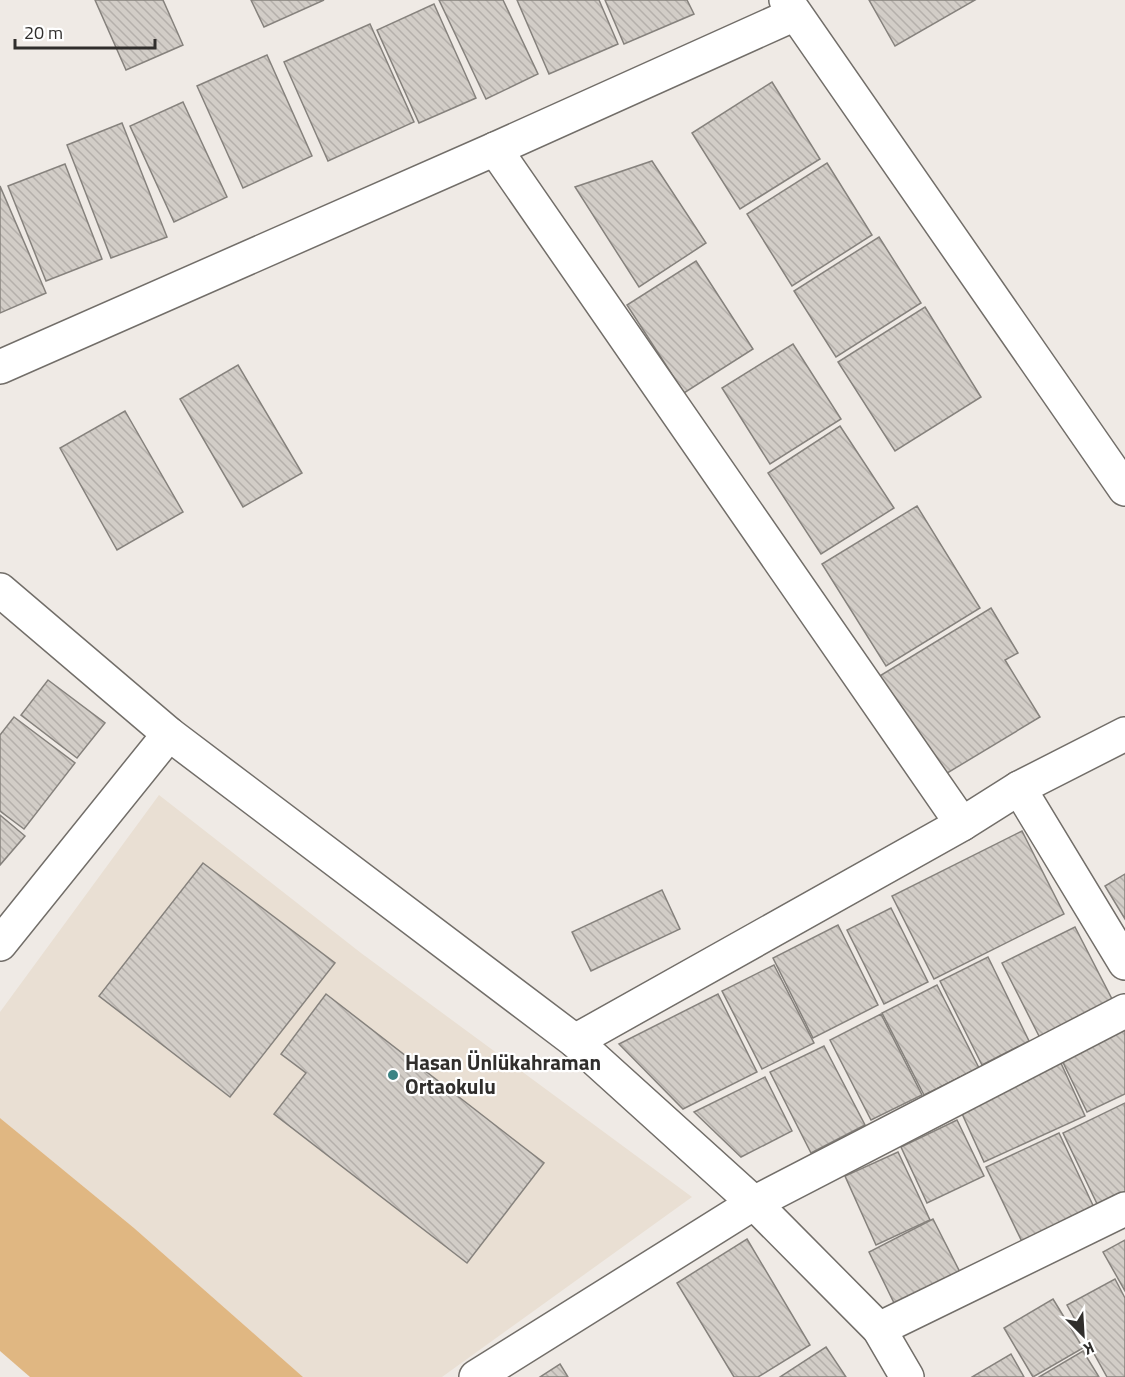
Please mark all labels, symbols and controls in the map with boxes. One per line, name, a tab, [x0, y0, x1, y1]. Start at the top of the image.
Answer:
scale bar	[15, 12, 154, 50]
text: 20 m	[24, 19, 63, 46]
place label: Hasan Ünlükahraman Ortaokulu	[405, 1046, 601, 1102]
marker: Hasan Ünlükahraman Ortaokulu	[386, 1068, 400, 1082]
north arrow	[1053, 1305, 1113, 1365]
text: K	[1079, 1336, 1098, 1362]

